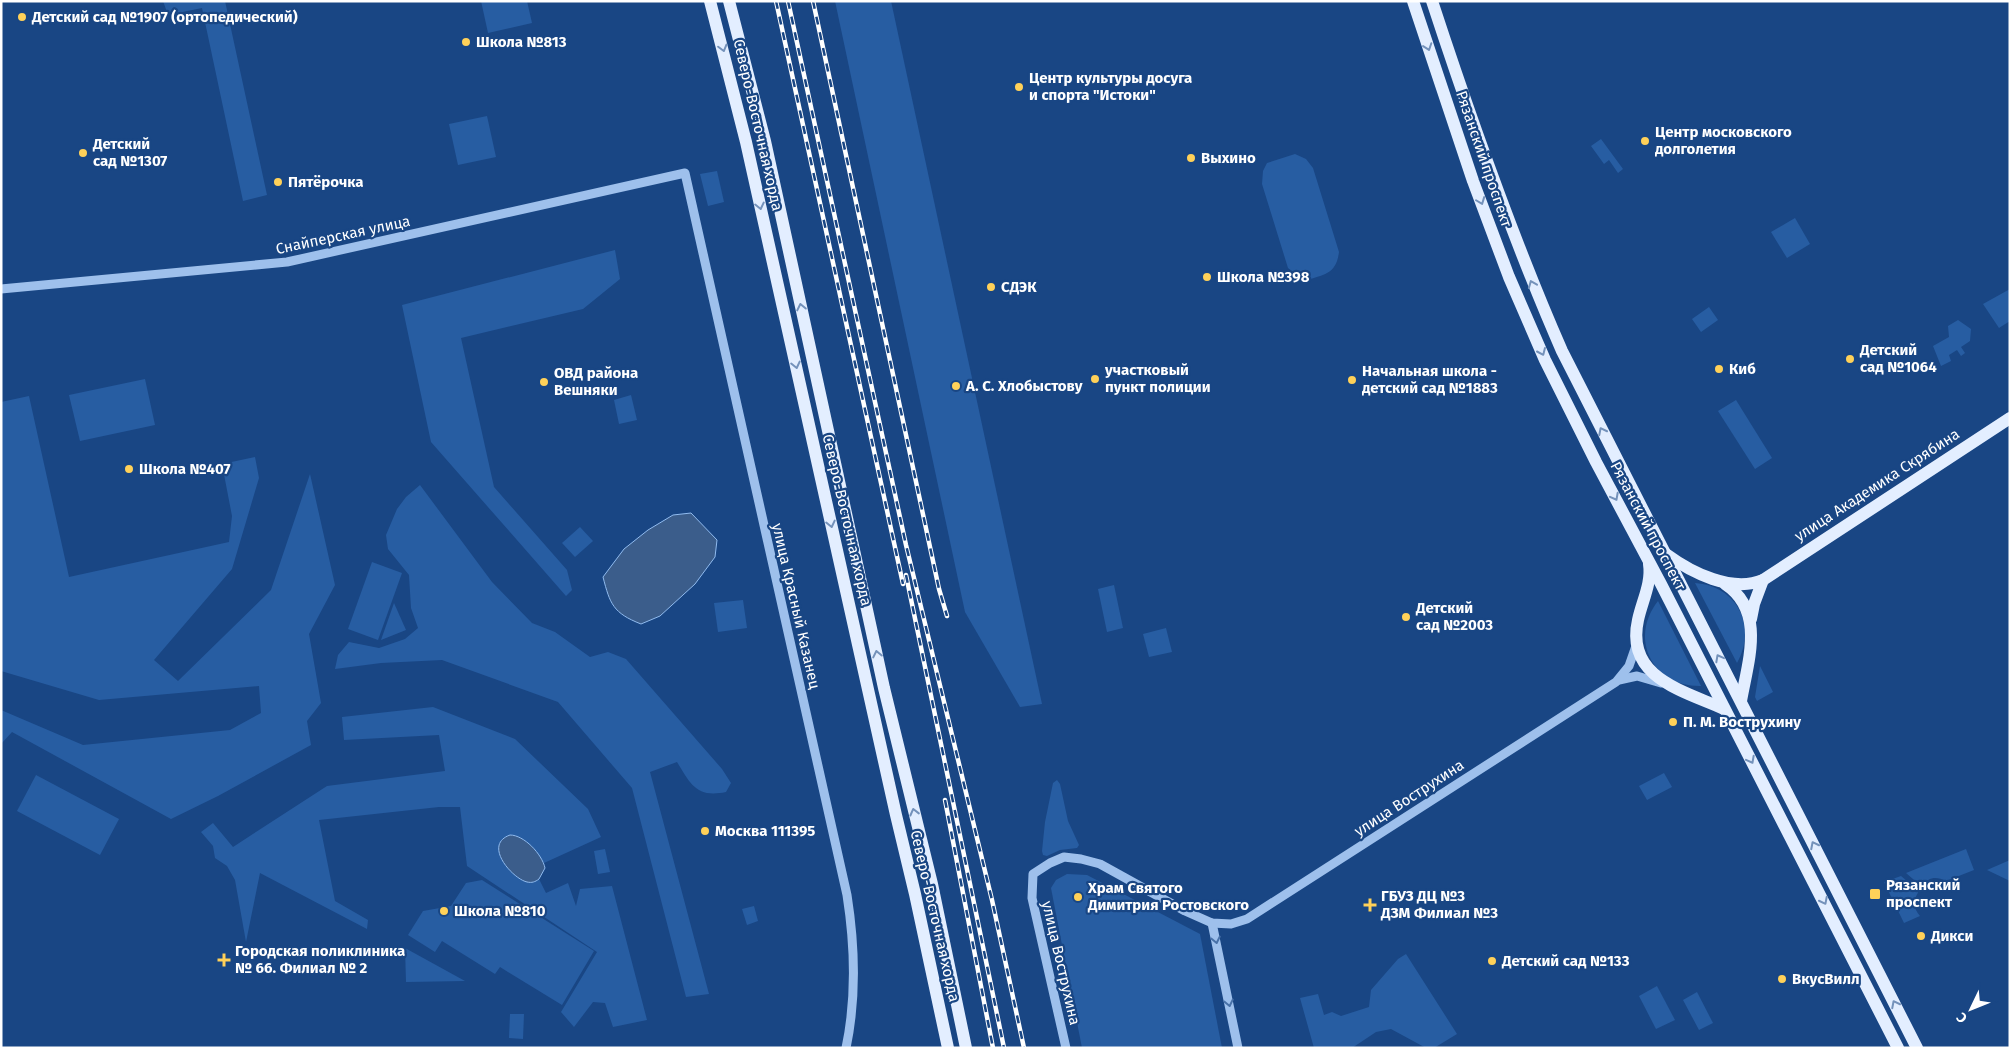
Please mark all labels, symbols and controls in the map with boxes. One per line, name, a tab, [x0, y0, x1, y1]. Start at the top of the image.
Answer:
place label: Детский сад №1907 (ортопедический)	[31, 8, 298, 26]
marker: Детский сад №1907 (ортопедический)	[16, 11, 28, 23]
place label: Школа №813	[476, 33, 567, 51]
marker: Школа №813	[460, 36, 472, 48]
street label: Северо-Восточная хорда	[729, 37, 787, 213]
one-way arrow	[1422, 43, 1432, 51]
one-way arrow	[717, 44, 728, 53]
place label: Центр культуры досуга и спорта "Истоки"	[1029, 69, 1192, 104]
marker: Центр культуры досуга и спорта "Истоки"	[1013, 81, 1025, 93]
street label: Рязанский проспект	[1452, 88, 1516, 230]
place label: Центр московского долголетия	[1655, 123, 1792, 158]
place label: Детский сад №1307	[92, 135, 167, 170]
marker: Центр московского долголетия	[1639, 135, 1651, 147]
marker: Детский сад №1307	[77, 147, 89, 159]
place label: Выхино	[1201, 149, 1256, 167]
marker: Выхино	[1185, 152, 1197, 164]
place label: Пятёрочка	[288, 173, 364, 191]
marker: Пятёрочка	[272, 176, 284, 188]
one-way arrow	[1474, 196, 1485, 205]
one-way arrow	[754, 202, 765, 211]
street label: Снайперская улица	[274, 212, 412, 258]
place label: Школа №398	[1217, 268, 1310, 286]
marker: Школа №398	[1201, 271, 1213, 283]
place label: СДЭК	[1001, 278, 1037, 296]
one-way arrow	[1528, 280, 1539, 289]
marker: СДЭК	[985, 281, 997, 293]
one-way arrow	[797, 303, 807, 312]
place label: Детский сад №1064	[1859, 341, 1937, 376]
one-way arrow	[1535, 347, 1546, 356]
marker: Детский сад №1064	[1844, 353, 1856, 365]
place label: Киб	[1729, 360, 1756, 378]
one-way arrow	[790, 361, 801, 369]
place label: участковый пункт полиции	[1104, 361, 1211, 396]
place label: Начальная школа - детский сад №1883	[1362, 362, 1498, 397]
marker: Киб	[1713, 363, 1725, 375]
place label: ОВД района Вешняки	[554, 364, 638, 399]
marker: участковый пункт полиции	[1089, 373, 1101, 385]
marker: Начальная школа - детский сад №1883	[1346, 374, 1358, 386]
marker: ОВД района Вешняки	[538, 376, 550, 388]
place label: А. С. Хлобыстову	[965, 377, 1083, 395]
marker: А. С. Хлобыстову	[950, 380, 962, 392]
street label: улица Академика Скрябина	[1791, 425, 1963, 545]
one-way arrow	[1597, 427, 1608, 436]
street label: Северо-Восточная хорда	[818, 432, 876, 608]
street label: Рязанский проспект	[1607, 459, 1690, 594]
place label: Школа №407	[139, 460, 231, 478]
marker: Школа №407	[123, 463, 135, 475]
one-way arrow	[1609, 492, 1619, 501]
one-way arrow	[825, 519, 836, 528]
street label: улица Красный Казанец	[768, 521, 824, 691]
place label: Детский сад №2003	[1415, 599, 1493, 634]
marker: Детский сад №2003	[1400, 611, 1412, 623]
one-way arrow	[872, 650, 883, 659]
one-way arrow	[1715, 654, 1725, 663]
place label: П. М. Вострухину	[1683, 713, 1801, 731]
marker: П. М. Вострухину	[1667, 716, 1679, 728]
one-way arrow	[1745, 755, 1755, 764]
street label: улица Вострухина	[1351, 756, 1467, 840]
one-way arrow	[909, 808, 920, 817]
place label: Москва 111395	[715, 822, 815, 840]
marker: Москва 111395	[699, 825, 711, 837]
street label: Северо-Восточная хорда	[906, 828, 964, 1004]
one-way arrow	[1810, 841, 1820, 850]
place label: Рязанский проспект	[1886, 876, 1960, 911]
place label: Храм Святого Димитрия Ростовского	[1087, 879, 1249, 914]
place label: ГБУЗ ДЦ №3 ДЗМ Филиал №3	[1380, 887, 1498, 922]
marker: Рязанский проспект	[1868, 887, 1882, 901]
marker: Храм Святого Димитрия Ростовского	[1072, 891, 1084, 903]
one-way arrow	[1818, 896, 1828, 905]
marker: ГБУЗ ДЦ №3 ДЗМ Филиал №3	[1363, 898, 1377, 912]
street label: улица Вострухина	[1038, 899, 1084, 1027]
place label: Школа №810	[454, 902, 546, 920]
marker: Школа №810	[438, 905, 450, 917]
place label: Дикси	[1930, 927, 1973, 945]
marker: Дикси	[1915, 930, 1927, 942]
one-way arrow	[1210, 936, 1221, 945]
place label: Городская поликлиника № 66. Филиал № 2	[235, 942, 405, 977]
place label: Детский сад №133	[1501, 952, 1630, 970]
marker: Городская поликлиника № 66. Филиал № 2	[217, 953, 231, 967]
marker: Детский сад №133	[1486, 955, 1498, 967]
place label: ВкусВилл	[1792, 970, 1860, 988]
marker: ВкусВилл	[1776, 973, 1788, 985]
north arrow	[1946, 984, 1996, 1034]
one-way arrow	[1223, 998, 1234, 1007]
one-way arrow	[1891, 1000, 1901, 1009]
text: С	[1953, 1009, 1971, 1026]

